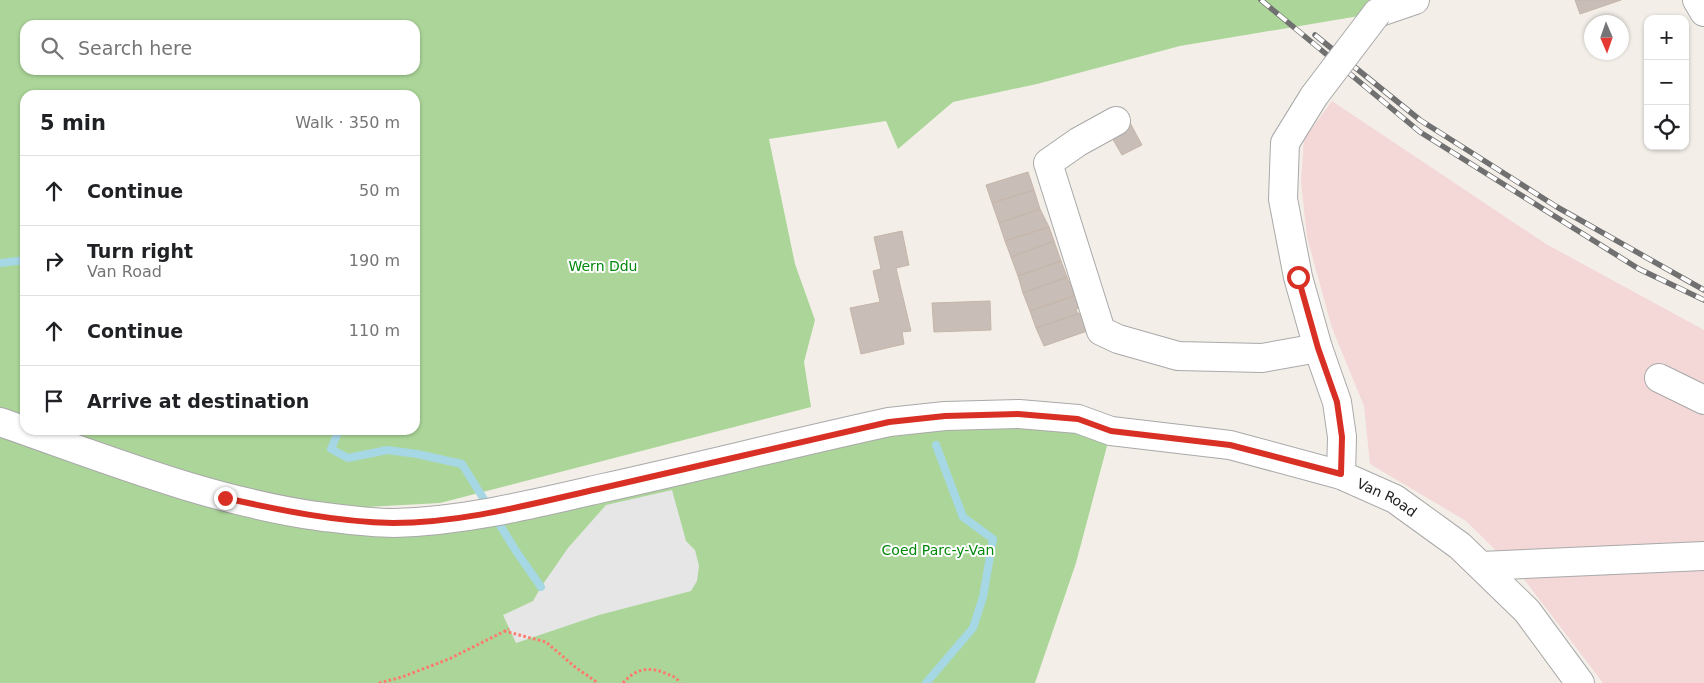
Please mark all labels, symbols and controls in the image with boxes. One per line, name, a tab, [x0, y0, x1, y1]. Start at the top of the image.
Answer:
north arrow	[1584, 15, 1629, 60]
map controls	[1644, 15, 1689, 150]
button: +	[1644, 15, 1689, 60]
search box	[20, 20, 420, 75]
icon: search	[38, 34, 66, 62]
text: Search here	[78, 37, 192, 59]
button: −	[1644, 60, 1689, 105]
button: locate	[1644, 105, 1689, 150]
text: 5 min	[40, 111, 106, 135]
text: Walk · 350 m	[295, 113, 400, 132]
icon: ahead	[40, 177, 68, 205]
text: Continue	[87, 180, 183, 202]
text: 50 m	[359, 181, 400, 200]
text: Turn right	[87, 240, 193, 262]
icon: right	[40, 247, 68, 275]
text: 190 m	[349, 251, 400, 270]
park label: Wern Ddu	[568, 258, 638, 274]
text: Van Road	[87, 262, 162, 281]
route start	[1287, 266, 1310, 289]
icon: ahead	[40, 317, 68, 345]
text: Continue	[87, 320, 183, 342]
text: 110 m	[349, 321, 400, 340]
icon: arrive	[40, 387, 68, 415]
text: Arrive at destination	[87, 390, 309, 412]
street label: Van Road	[1355, 475, 1420, 520]
route end	[214, 487, 237, 510]
park label: Coed Parc-y-Van	[882, 542, 994, 558]

